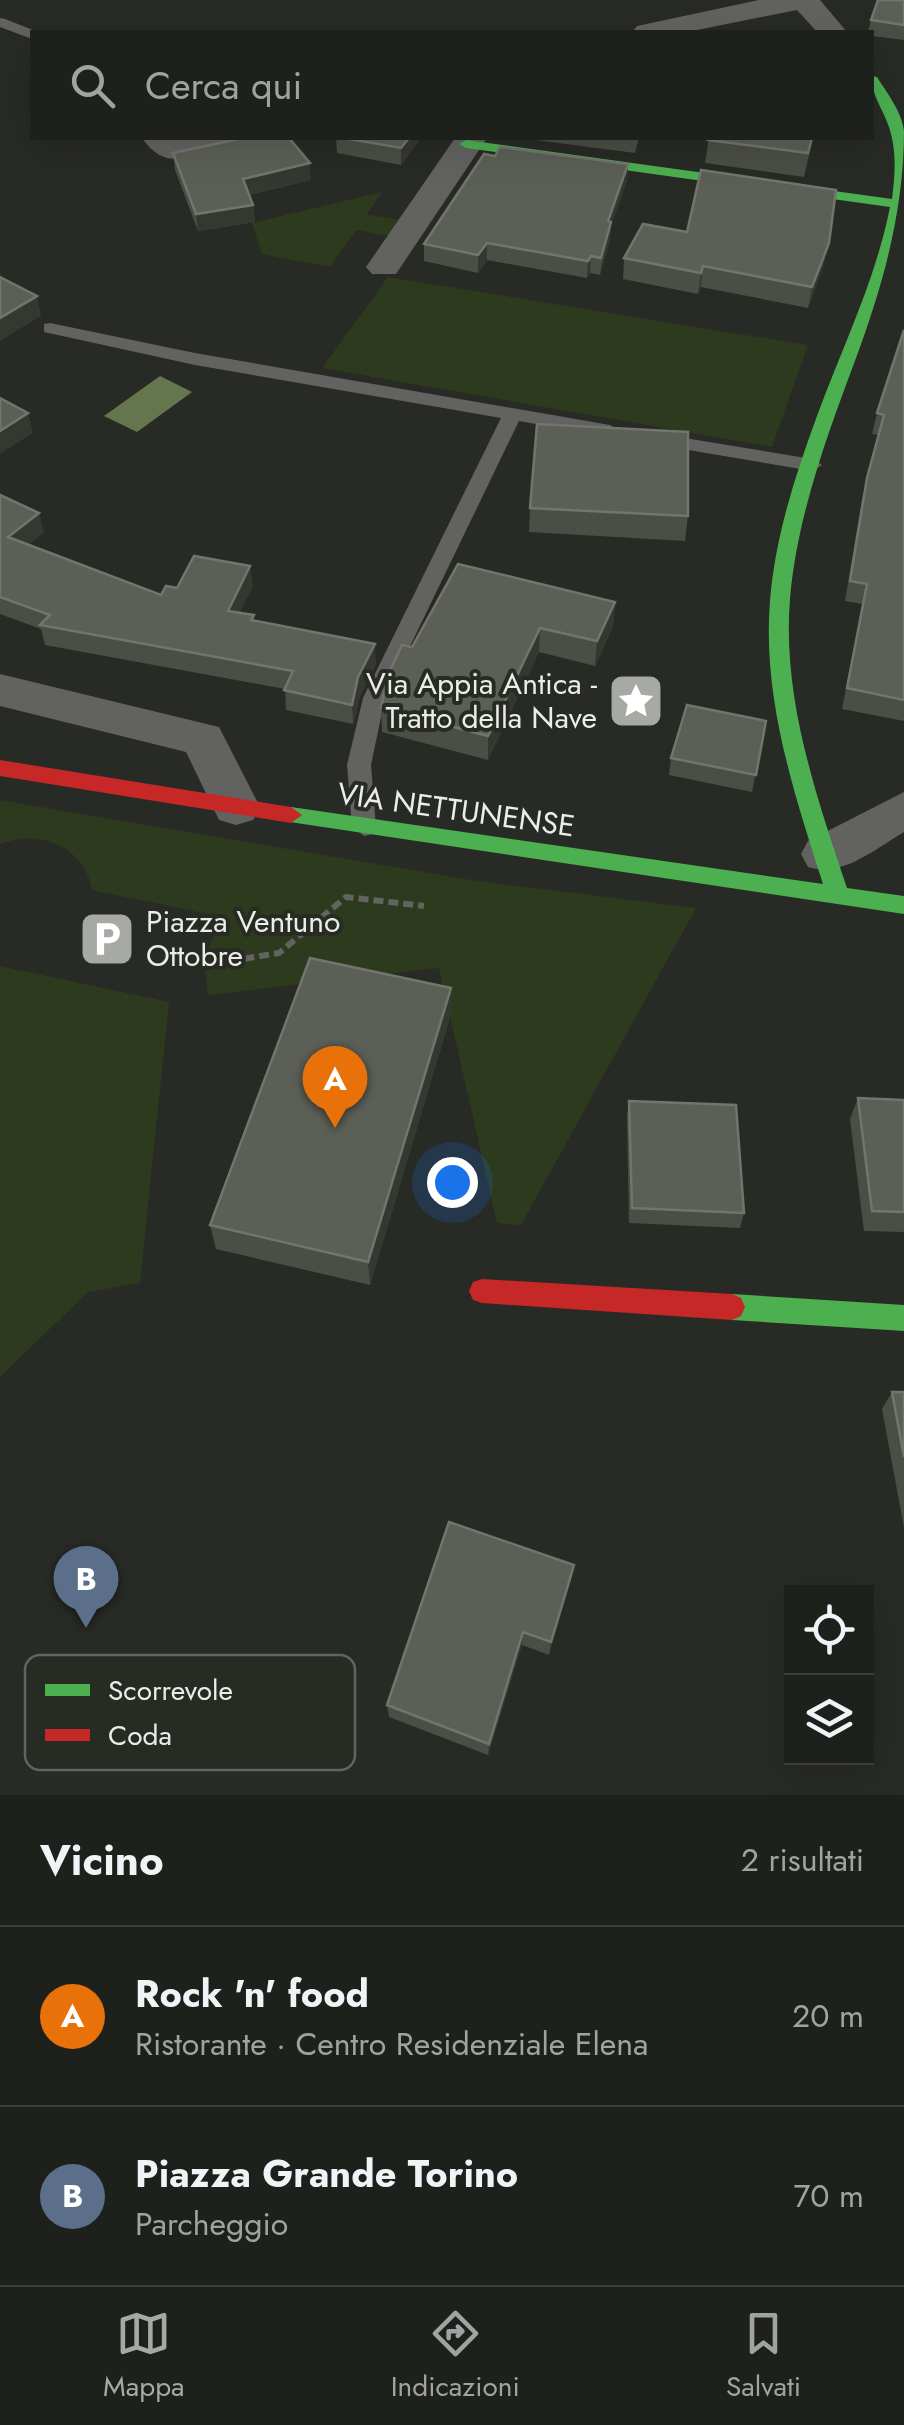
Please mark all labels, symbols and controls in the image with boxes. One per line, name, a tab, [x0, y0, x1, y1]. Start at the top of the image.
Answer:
search box	[30, 30, 874, 140]
icon: search	[65, 58, 120, 113]
text: Cerca qui	[145, 58, 302, 113]
place label: Via Appia Antica - Tratto della Nave	[366, 662, 598, 739]
place icon: Via Appia Antica - Tratto della Nave	[606, 671, 666, 731]
street label: VIA NETTUNENSE	[335, 772, 578, 847]
place label: Piazza Ventuno Ottobre	[146, 900, 340, 977]
parking icon: Piazza Ventuno Ottobre	[77, 909, 137, 969]
pin: A	[302, 1046, 368, 1128]
your location	[427, 1157, 478, 1208]
pin: B	[54, 1546, 118, 1628]
map controls	[784, 1585, 874, 1765]
button: locate	[784, 1585, 874, 1675]
legend	[25, 1655, 355, 1770]
text: Scorrevole	[108, 1670, 233, 1711]
button: layers	[784, 1675, 874, 1765]
text: Coda	[108, 1715, 172, 1756]
text: Vicino	[40, 1830, 164, 1891]
text: 2 risultati	[741, 1837, 864, 1883]
text: Rock 'n' food	[135, 1966, 369, 2021]
text: A	[61, 1993, 84, 2039]
text: 20 m	[792, 1993, 864, 2039]
text: Ristorante · Centro Residenziale Elena	[135, 2021, 649, 2067]
text: Piazza Grande Torino	[135, 2146, 518, 2201]
text: B	[62, 2173, 83, 2219]
text: 70 m	[793, 2173, 864, 2219]
text: Parcheggio	[135, 2201, 288, 2247]
tab: Mappa	[103, 2306, 185, 2407]
tab: Indicazioni	[391, 2306, 520, 2407]
tab: Salvati	[726, 2306, 801, 2407]

